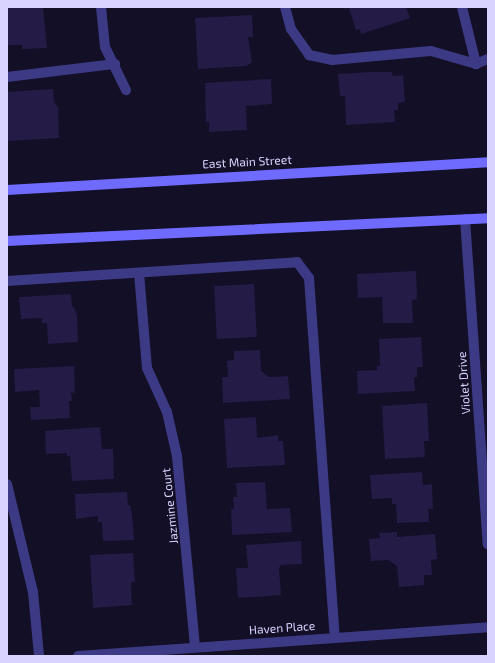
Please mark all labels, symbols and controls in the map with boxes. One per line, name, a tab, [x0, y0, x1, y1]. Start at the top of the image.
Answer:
street label: East Main Street	[202, 152, 292, 172]
street label: Violet Drive	[455, 351, 473, 415]
street label: Jazmine Court	[159, 467, 181, 545]
street label: Haven Place	[248, 619, 316, 637]

